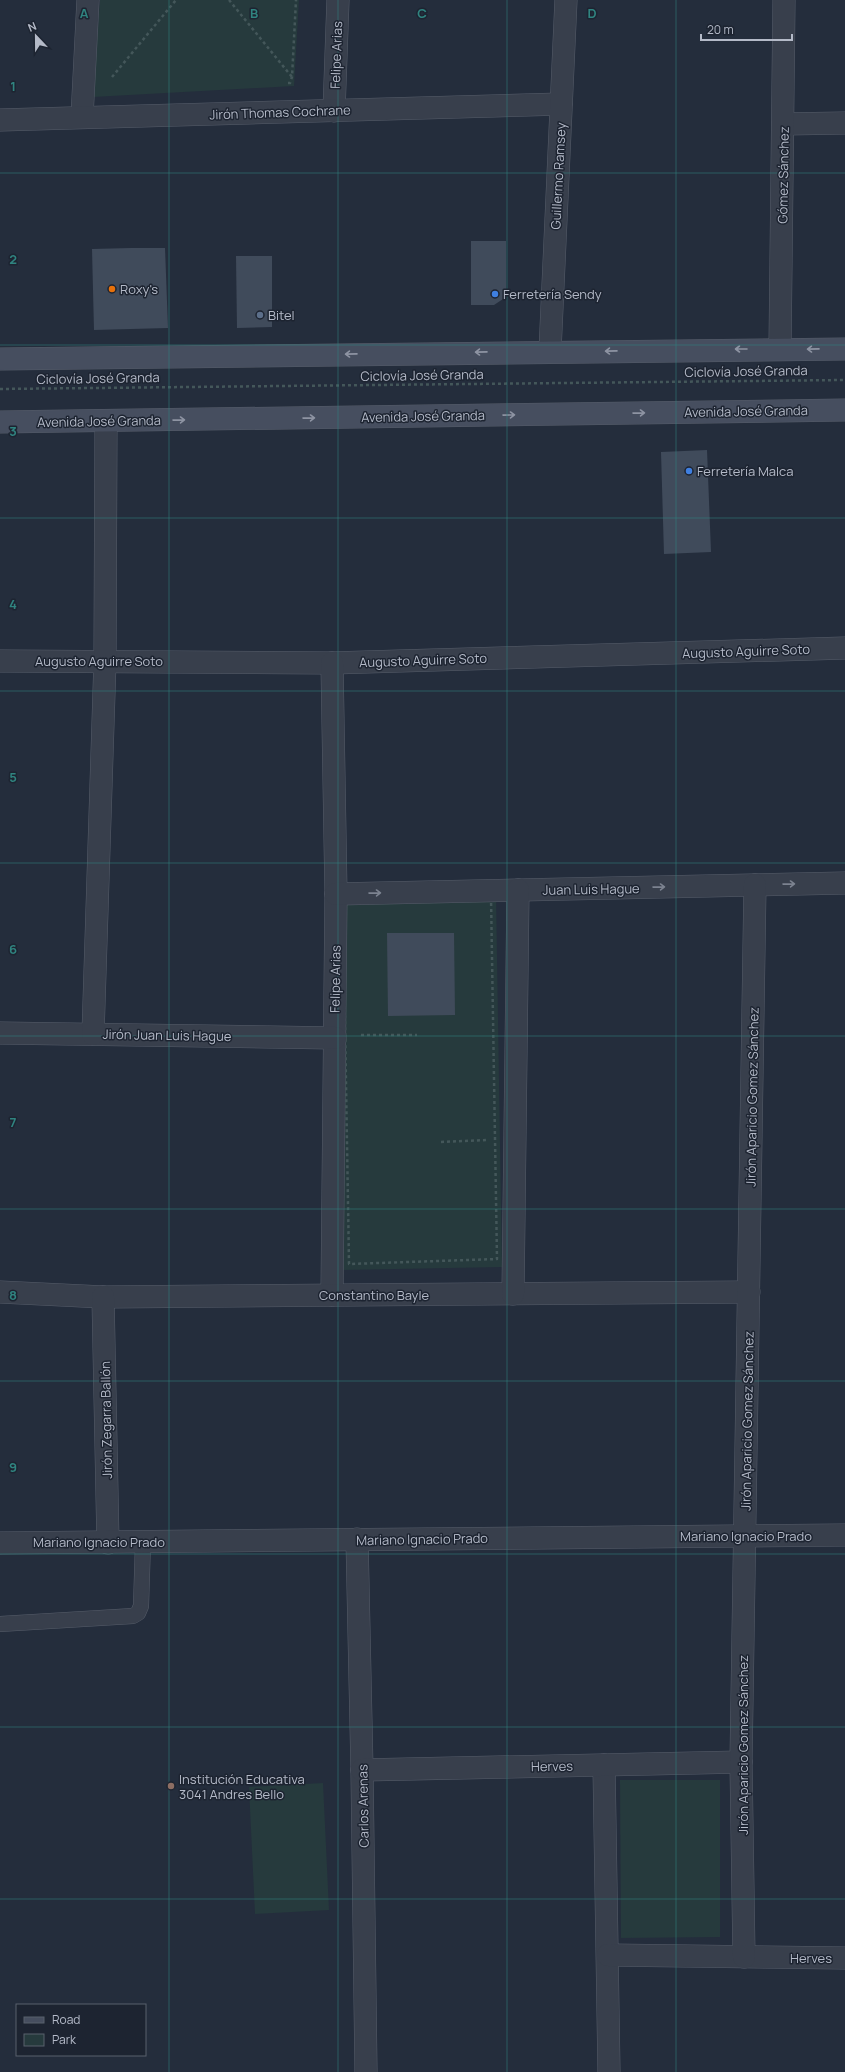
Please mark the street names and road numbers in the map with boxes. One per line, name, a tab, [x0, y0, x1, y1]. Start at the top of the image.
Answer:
street label: Felipe Arias	[326, 21, 346, 89]
street label: Jirón Thomas Cochrane	[209, 101, 351, 123]
street label: Guillermo Ramsey	[546, 122, 570, 230]
street label: Gómez Sánchez	[773, 126, 793, 224]
street label: Ciclovía José Granda	[684, 361, 808, 381]
street label: Ciclovía José Granda	[360, 365, 484, 385]
street label: Ciclovía José Granda	[36, 368, 160, 388]
street label: Avenida José Granda	[684, 401, 808, 421]
street label: Avenida José Granda	[361, 406, 485, 426]
street label: Avenida José Granda	[37, 411, 161, 431]
street label: Augusto Aguirre Soto	[682, 640, 811, 662]
street label: Augusto Aguirre Soto	[359, 649, 488, 671]
street label: Augusto Aguirre Soto	[35, 652, 163, 670]
street label: Juan Luis Hague	[542, 879, 640, 899]
street label: Felipe Arias	[325, 945, 345, 1013]
street label: Jirón Aparicio Gomez Sánchez	[741, 1007, 763, 1187]
street label: Jirón Juan Luis Hague	[102, 1025, 232, 1045]
street label: Constantino Bayle	[319, 1286, 429, 1304]
street label: Jirón Aparicio Gomez Sánchez	[736, 1331, 758, 1511]
street label: Jirón Zegarra Ballón	[96, 1361, 116, 1479]
street label: Mariano Ignacio Prado	[680, 1527, 812, 1545]
street label: Mariano Ignacio Prado	[356, 1529, 488, 1549]
street label: Mariano Ignacio Prado	[33, 1533, 165, 1551]
street label: Jirón Aparicio Gomez Sánchez	[734, 1655, 752, 1835]
street label: Herves	[531, 1757, 573, 1775]
street label: Carlos Arenas	[353, 1764, 373, 1848]
street label: Herves	[790, 1949, 832, 1967]

